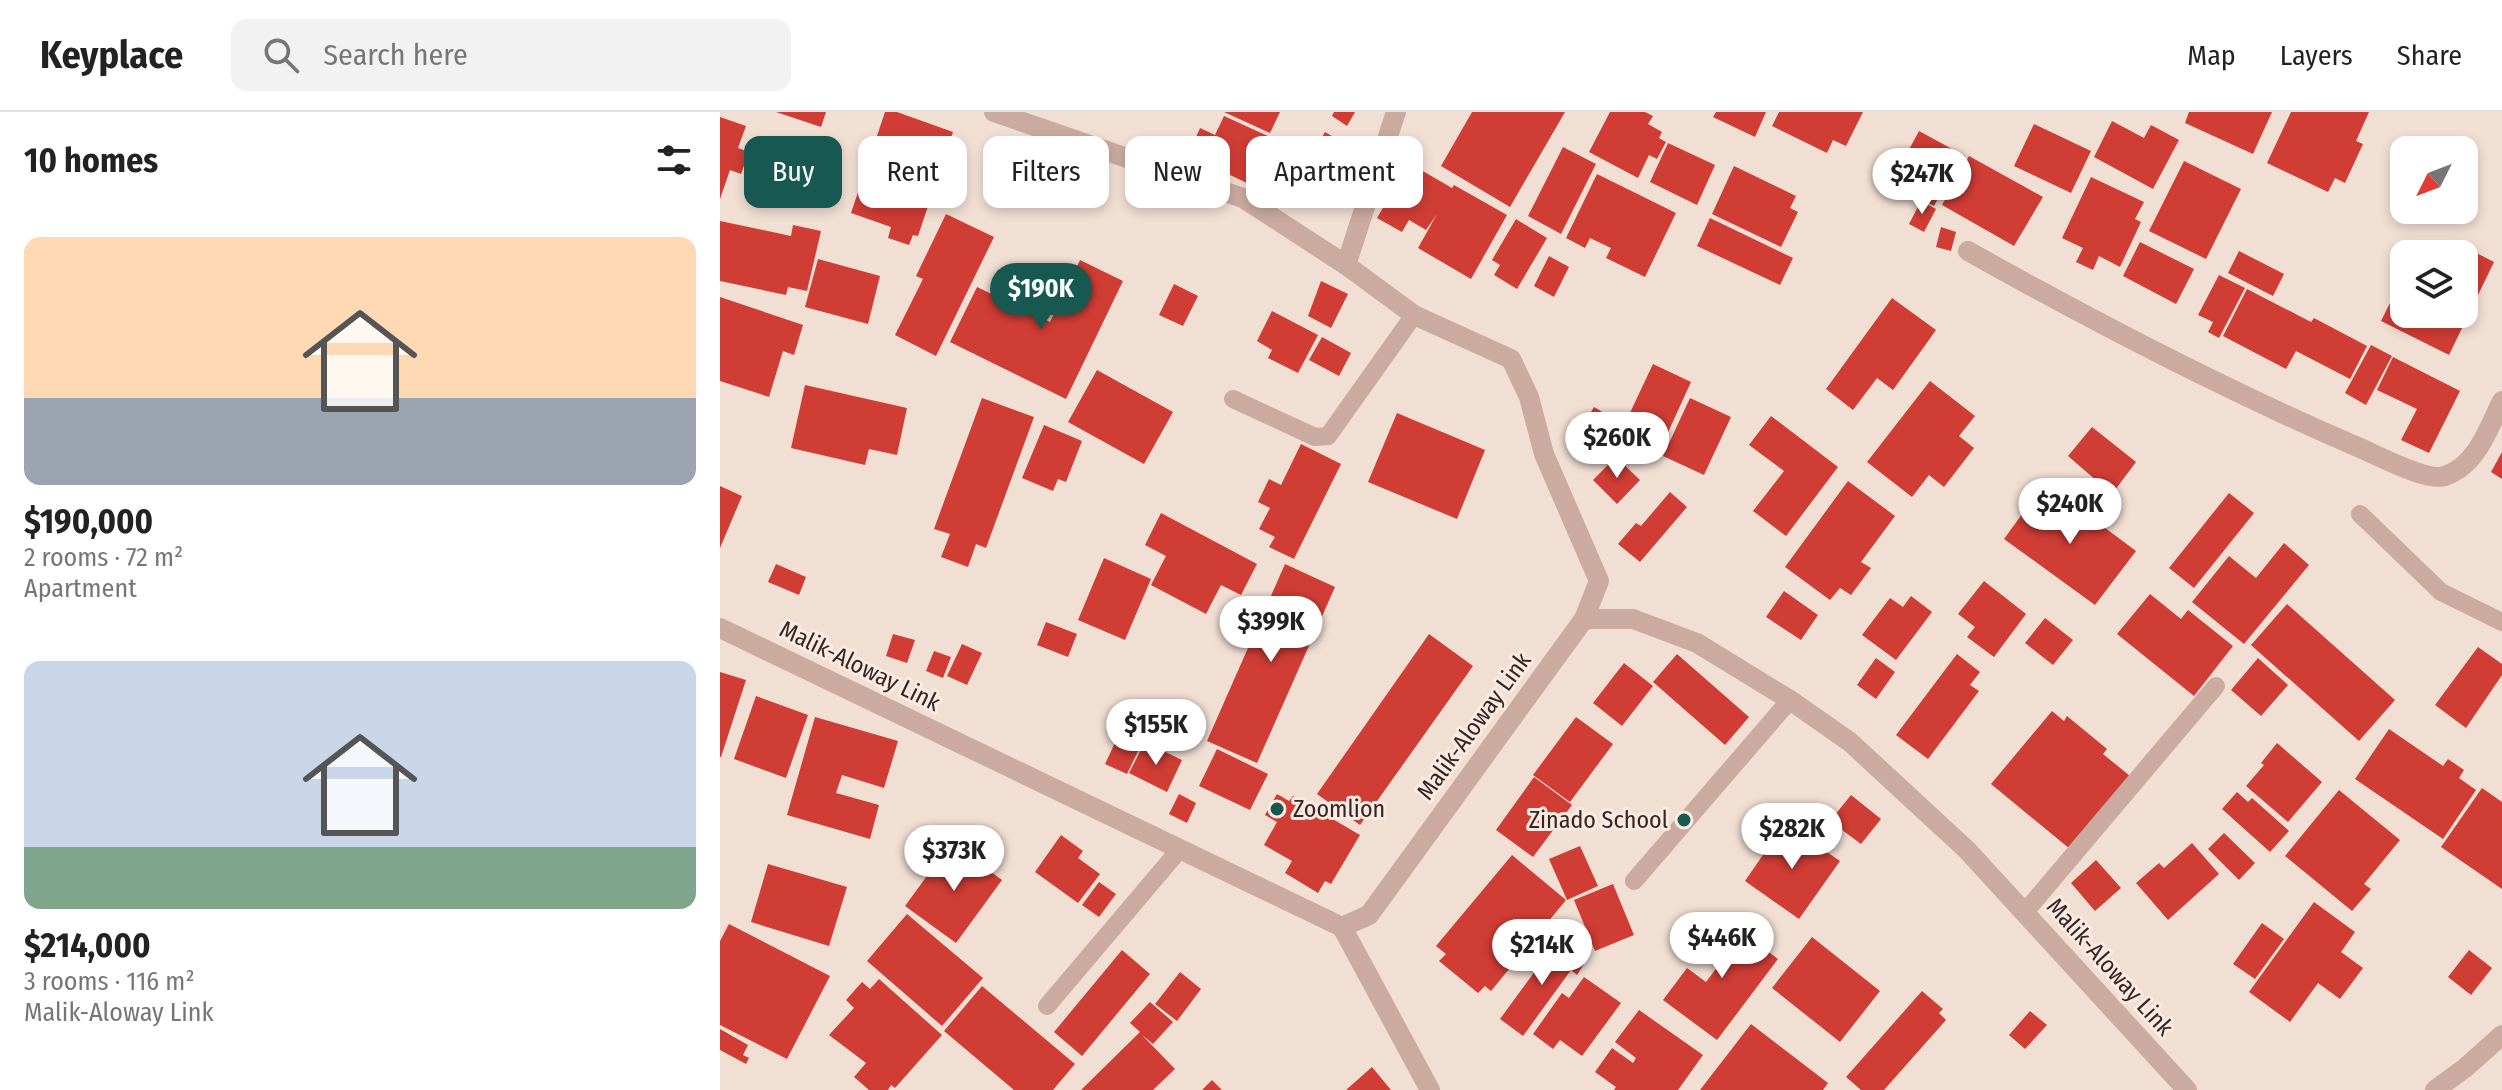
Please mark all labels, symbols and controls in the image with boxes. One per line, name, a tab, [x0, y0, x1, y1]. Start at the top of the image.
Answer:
search box	[231, 19, 791, 91]
text: Keyplace	[40, 32, 183, 78]
icon: search	[259, 33, 303, 77]
text: Search here	[323, 37, 468, 73]
text: Map	[2187, 39, 2236, 72]
text: Layers	[2280, 39, 2353, 72]
text: Share	[2397, 39, 2462, 72]
chip: Buy	[744, 136, 842, 208]
chip: Rent	[858, 136, 967, 208]
chip: Filters	[983, 136, 1109, 208]
chip: New	[1125, 136, 1230, 208]
chip: Apartment	[1246, 136, 1423, 208]
north arrow	[2390, 136, 2478, 224]
map controls	[2390, 136, 2478, 328]
icon: filters	[652, 138, 696, 182]
text: 10 homes	[24, 140, 158, 181]
pin: $247K	[1866, 148, 1978, 216]
text: $247K	[1890, 158, 1954, 189]
button: layers	[2390, 240, 2478, 328]
pin: $190K	[985, 263, 1097, 331]
text: $190K	[1008, 273, 1074, 304]
icon: home	[288, 289, 432, 433]
pin: $260K	[1561, 412, 1673, 480]
text: $260K	[1583, 422, 1651, 453]
pin: $240K	[2014, 478, 2126, 546]
text: $240K	[2037, 488, 2103, 519]
text: $190,000	[24, 501, 153, 542]
text: 2 rooms · 72 m²	[24, 542, 183, 573]
text: Apartment	[24, 573, 137, 604]
pin: $399K	[1215, 596, 1327, 664]
text: $399K	[1237, 606, 1305, 637]
street label: Malik-Aloway Link	[775, 615, 946, 717]
street label: Malik-Aloway Link	[1411, 646, 1537, 805]
pin: $155K	[1100, 699, 1212, 767]
text: $155K	[1124, 709, 1188, 740]
icon: home	[288, 713, 432, 857]
place label: Zoomlion	[1293, 795, 1385, 823]
marker: Zoomlion	[1268, 800, 1286, 818]
pin: $282K	[1736, 803, 1848, 871]
place label: Zinado School	[1529, 806, 1668, 834]
marker: Zinado School	[1675, 811, 1693, 829]
text: $282K	[1759, 813, 1825, 844]
pin: $373K	[898, 825, 1010, 893]
text: $373K	[922, 835, 986, 866]
street label: Malik-Aloway Link	[2041, 893, 2180, 1042]
pin: $446K	[1666, 912, 1778, 980]
pin: $214K	[1486, 919, 1598, 987]
text: $446K	[1688, 922, 1756, 953]
text: $214,000	[24, 925, 151, 966]
text: $214K	[1510, 929, 1574, 960]
text: 3 rooms · 116 m²	[24, 966, 195, 997]
text: Malik-Aloway Link	[24, 997, 214, 1028]

